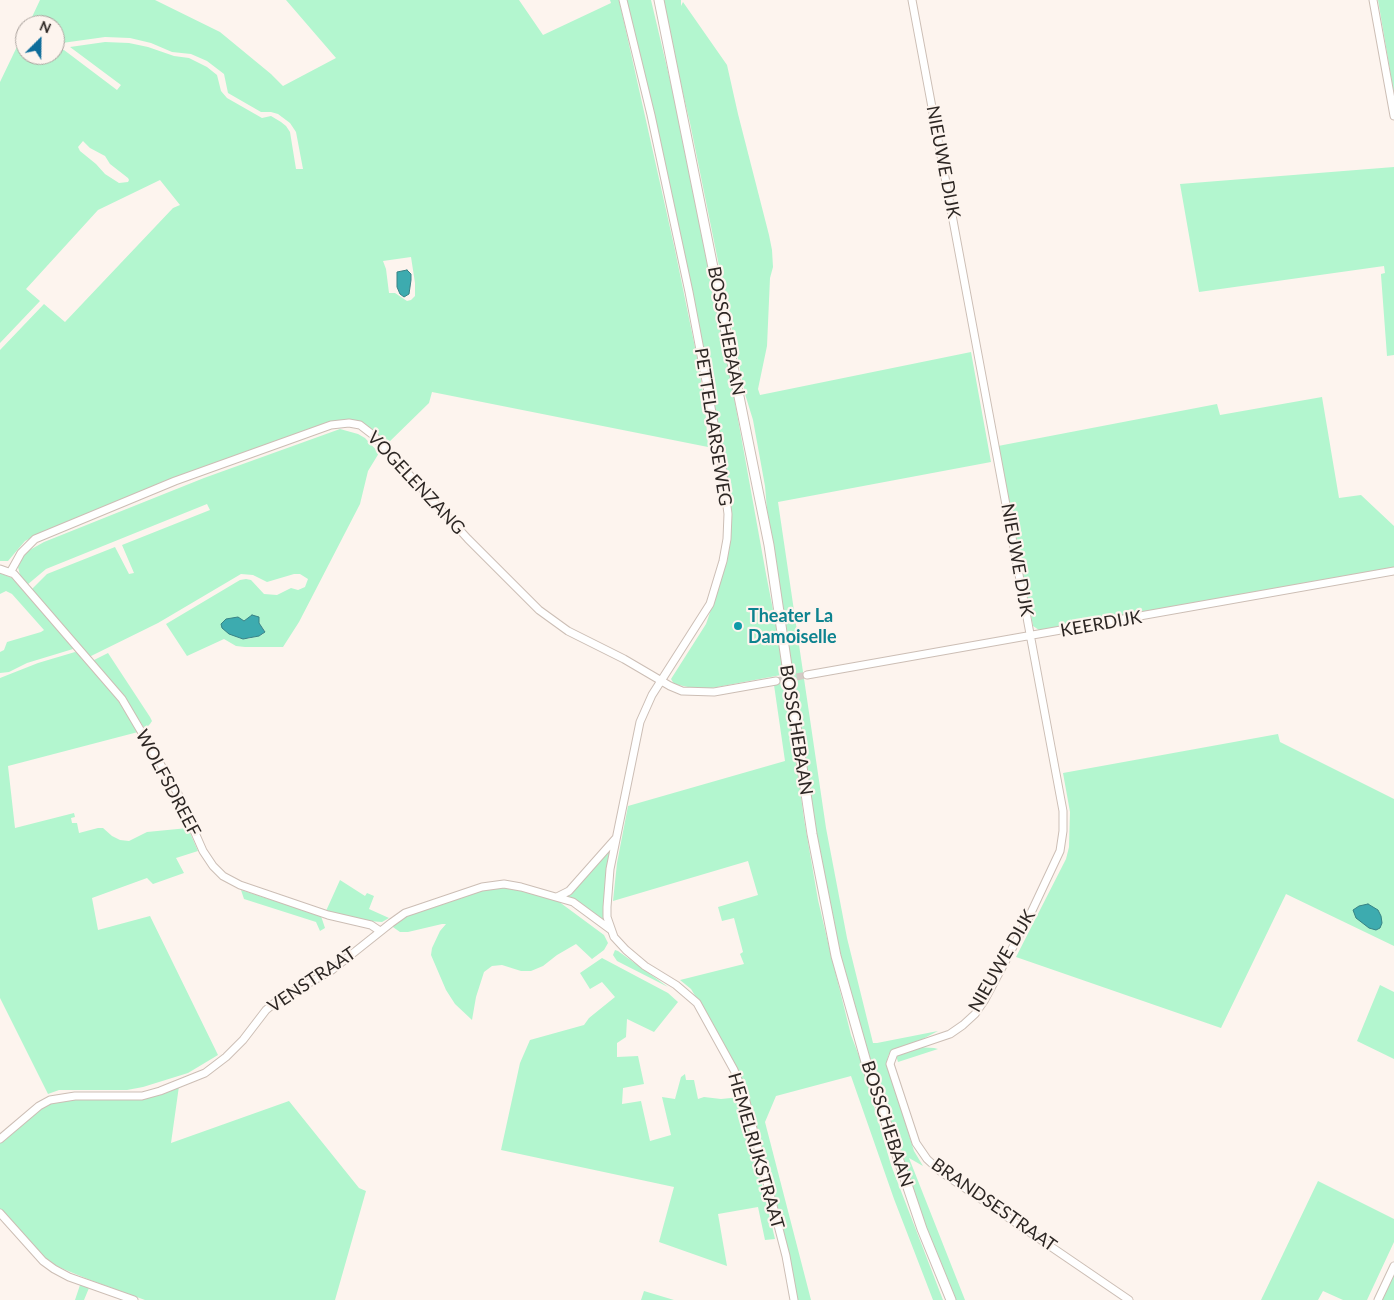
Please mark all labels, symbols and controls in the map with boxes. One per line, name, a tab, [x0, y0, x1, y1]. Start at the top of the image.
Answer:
north arrow	[15, 15, 65, 65]
text: N	[37, 17, 54, 37]
street label: NIEUWE DIJK	[921, 104, 965, 220]
street label: BOSSCHEBAAN	[703, 264, 749, 398]
street label: PETTELAARSEWEG	[690, 346, 736, 508]
street label: VOGELENZANG	[363, 427, 469, 539]
street label: NIEUWE DIJK	[996, 502, 1038, 618]
place label: Theater La Damoiselle	[748, 605, 837, 648]
street label: KEERDIJK	[1059, 606, 1143, 642]
marker: Theater La Damoiselle	[732, 620, 744, 632]
street label: BOSSCHEBAAN	[775, 663, 817, 797]
street label: WOLFSDREEF	[131, 726, 205, 840]
street label: NIEUWE DIJK	[964, 906, 1040, 1016]
street label: VENSTRAAT	[264, 943, 360, 1017]
street label: BOSSCHEBAAN	[856, 1058, 918, 1190]
street label: HEMELRIJKSTRAAT	[723, 1070, 789, 1232]
street label: BRANDSESTRAAT	[927, 1154, 1061, 1256]

